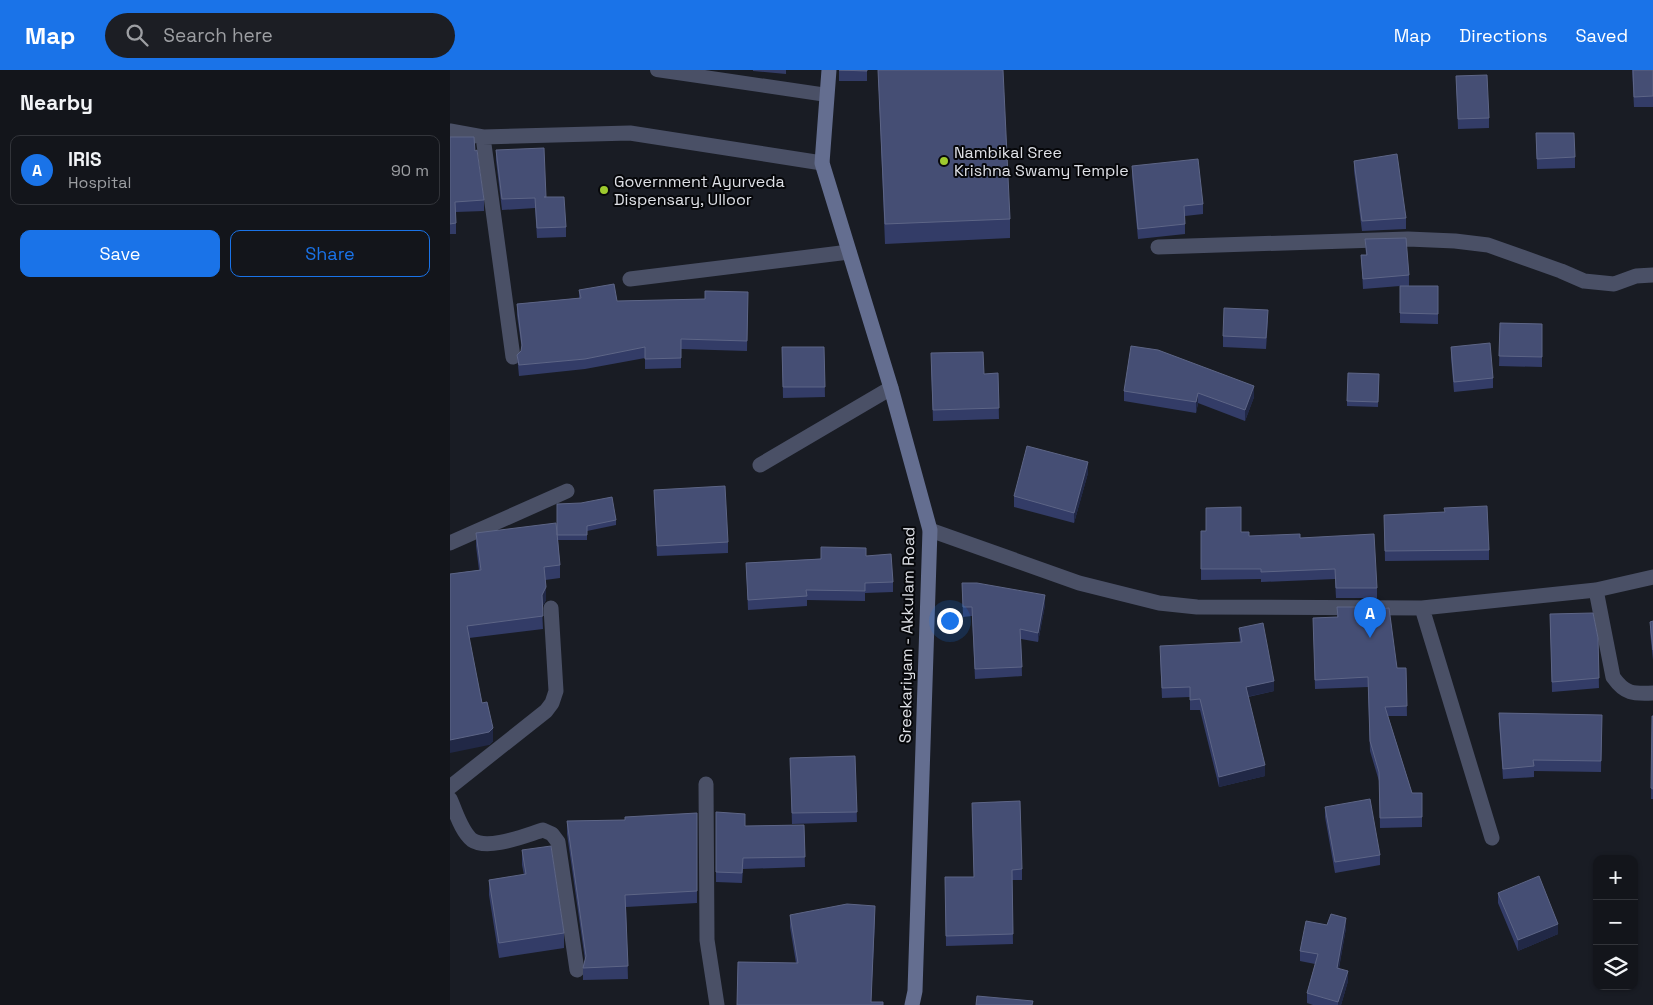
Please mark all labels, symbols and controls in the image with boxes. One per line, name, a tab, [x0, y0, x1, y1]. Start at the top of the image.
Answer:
search box	[105, 13, 455, 58]
text: Map	[25, 20, 75, 51]
icon: search	[123, 21, 151, 49]
text: Search here	[163, 23, 273, 48]
text: Map	[1394, 24, 1431, 47]
text: Directions	[1459, 24, 1548, 47]
text: Saved	[1576, 24, 1628, 47]
text: Nearby	[20, 89, 93, 116]
place label: Nambikal Sree Krishna Swamy Temple	[954, 142, 1129, 181]
text: IRIS	[68, 147, 102, 172]
marker: Nambikal Sree Krishna Swamy Temple	[938, 155, 950, 167]
text: A	[32, 160, 42, 181]
text: 90 m	[391, 160, 429, 181]
place label: Government Ayurveda Dispensary, Ulloor	[614, 171, 785, 210]
text: Hospital	[68, 172, 131, 193]
marker: Government Ayurveda Dispensary, Ulloor	[598, 184, 610, 196]
button: Save	[20, 230, 220, 277]
button: Share	[230, 230, 430, 277]
street label: Sreekariyam - Akkulam Road	[895, 527, 919, 743]
pin: A	[1354, 597, 1386, 638]
your location	[937, 608, 963, 634]
map controls	[1593, 855, 1638, 990]
button: +	[1593, 855, 1638, 900]
button: −	[1593, 900, 1638, 945]
button: layers	[1593, 945, 1638, 990]

